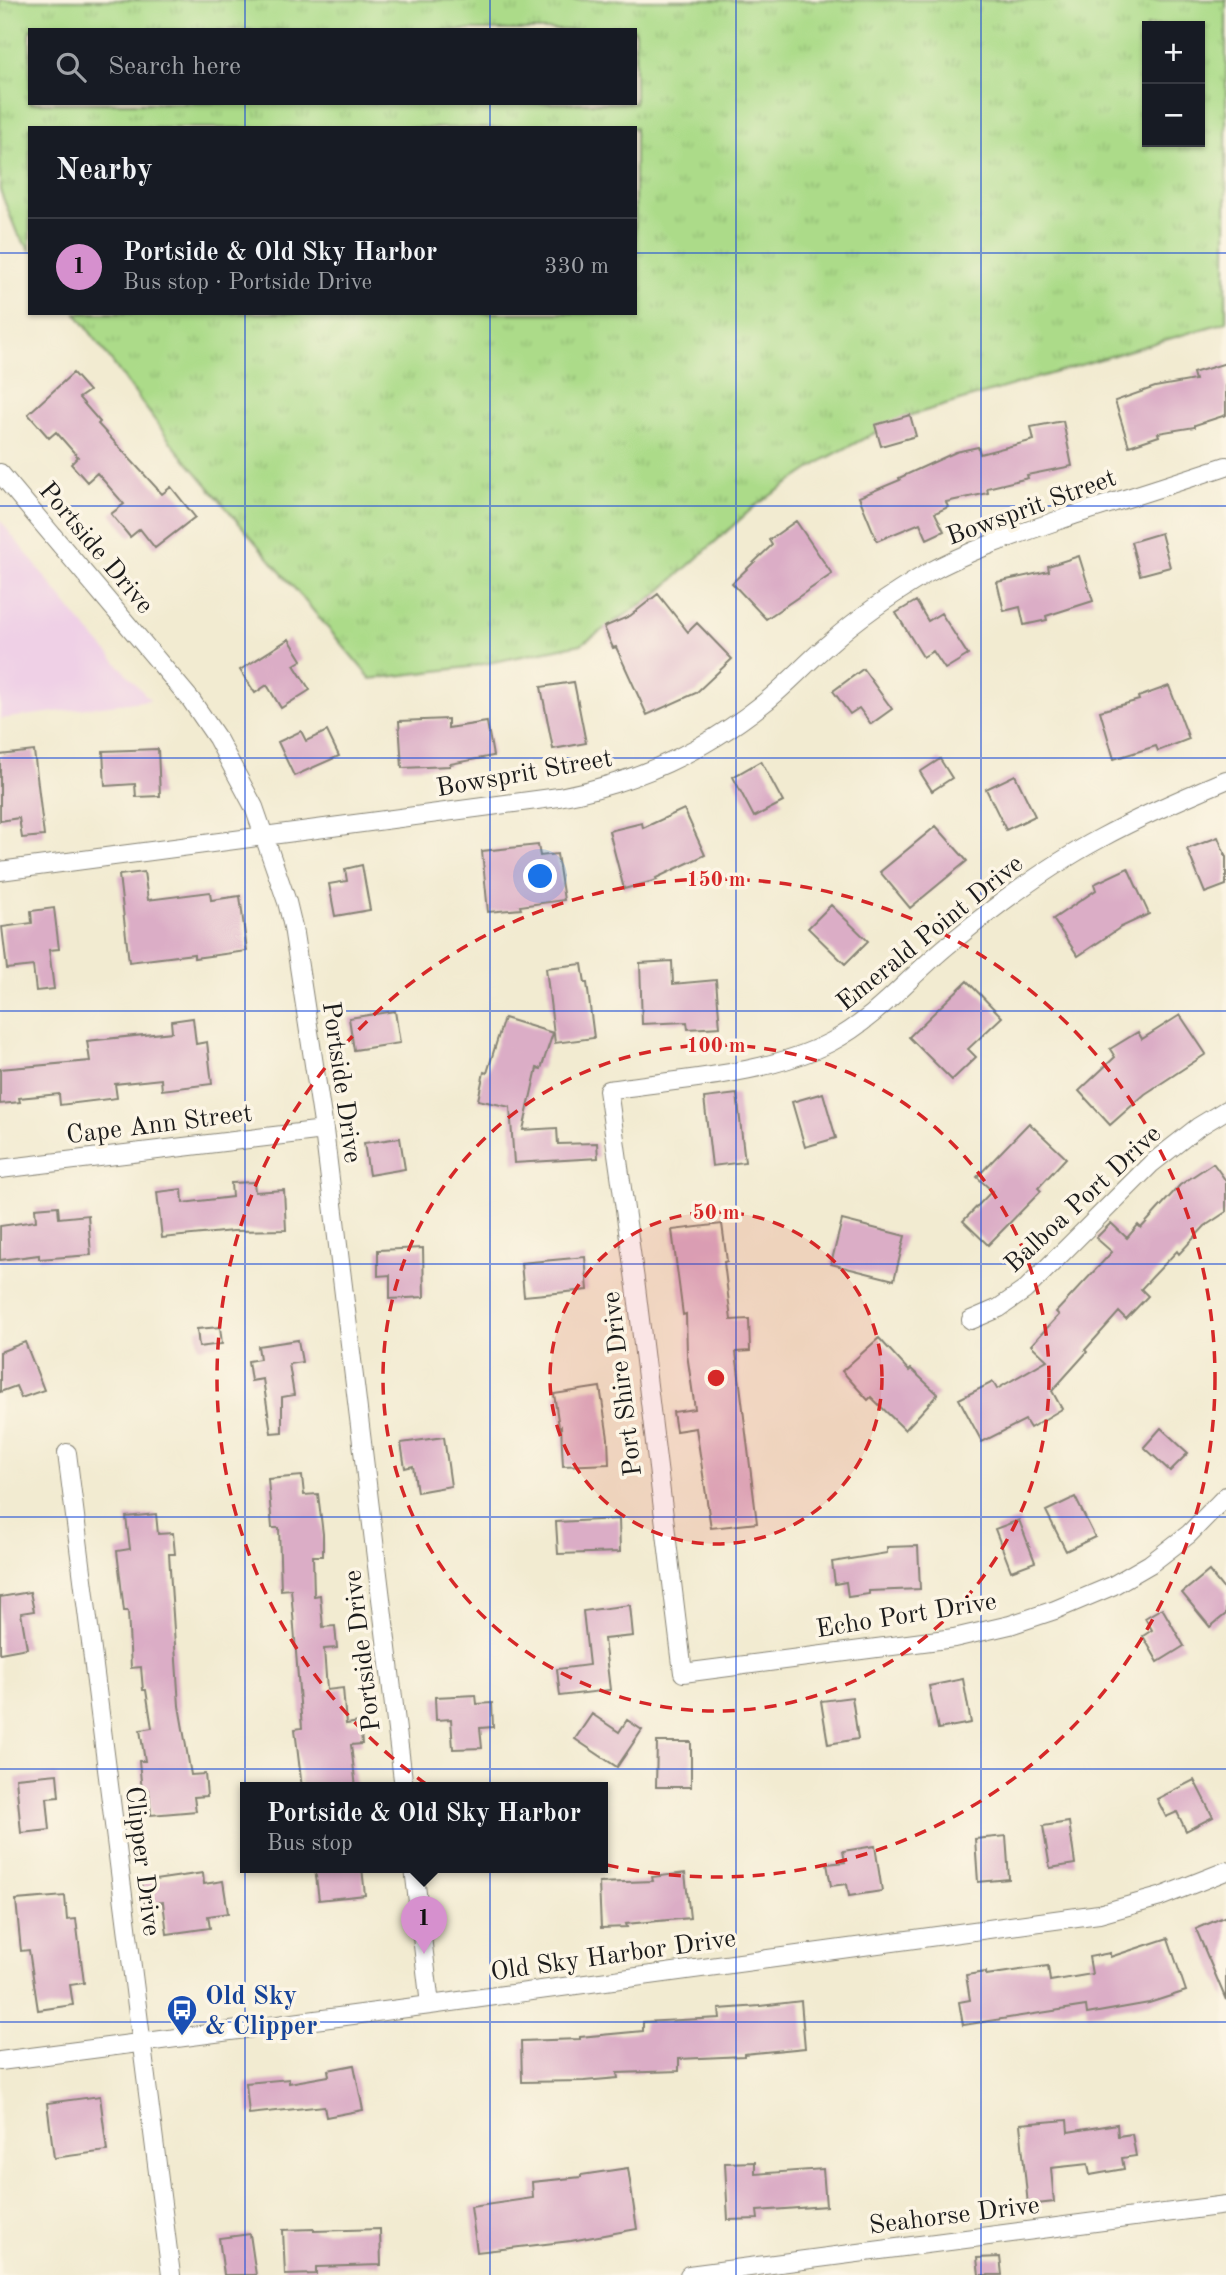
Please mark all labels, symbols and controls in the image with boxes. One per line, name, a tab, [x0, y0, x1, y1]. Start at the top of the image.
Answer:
map controls	[1142, 21, 1205, 147]
button: +	[1142, 21, 1205, 84]
search box	[28, 28, 637, 105]
icon: search	[52, 48, 90, 86]
text: Search here	[108, 54, 241, 80]
button: −	[1142, 84, 1205, 147]
text: Nearby	[56, 156, 153, 186]
text: Portside & Old Sky Harbor	[123, 240, 437, 266]
text: 1	[72, 255, 86, 278]
text: 330 m	[544, 255, 609, 278]
text: Bus stop · Portside Drive	[123, 271, 372, 294]
street label: Bowsprit Street	[943, 465, 1120, 551]
street label: Portside Drive	[33, 478, 158, 619]
street label: Bowsprit Street	[434, 746, 614, 802]
street label: Emerald Point Drive	[832, 851, 1028, 1016]
your location	[523, 859, 557, 893]
text: 150 m	[686, 870, 746, 891]
street label: Portside Drive	[317, 1000, 365, 1165]
text: 100 m	[686, 1036, 746, 1057]
street label: Cape Ann Street	[65, 1101, 254, 1149]
street label: Balboa Port Drive	[1000, 1121, 1166, 1278]
text: 50 m	[692, 1203, 740, 1224]
street label: Port Shire Drive	[599, 1290, 647, 1478]
centre of rings	[704, 1366, 728, 1390]
street label: Portside Drive	[340, 1568, 386, 1733]
street label: Echo Port Drive	[814, 1589, 998, 1643]
popup	[240, 1782, 608, 1873]
street label: Clipper Drive	[120, 1785, 164, 1938]
text: Portside & Old Sky Harbor	[267, 1801, 581, 1827]
text: Bus stop	[267, 1832, 353, 1855]
pin: 1	[401, 1896, 447, 1954]
street label: Old Sky Harbor Drive	[489, 1926, 738, 1986]
place label: Old Sky & Clipper	[205, 1984, 317, 2040]
bus stop icon: Old Sky & Clipper	[165, 1993, 199, 2037]
street label: Seahorse Drive	[867, 2193, 1041, 2239]

